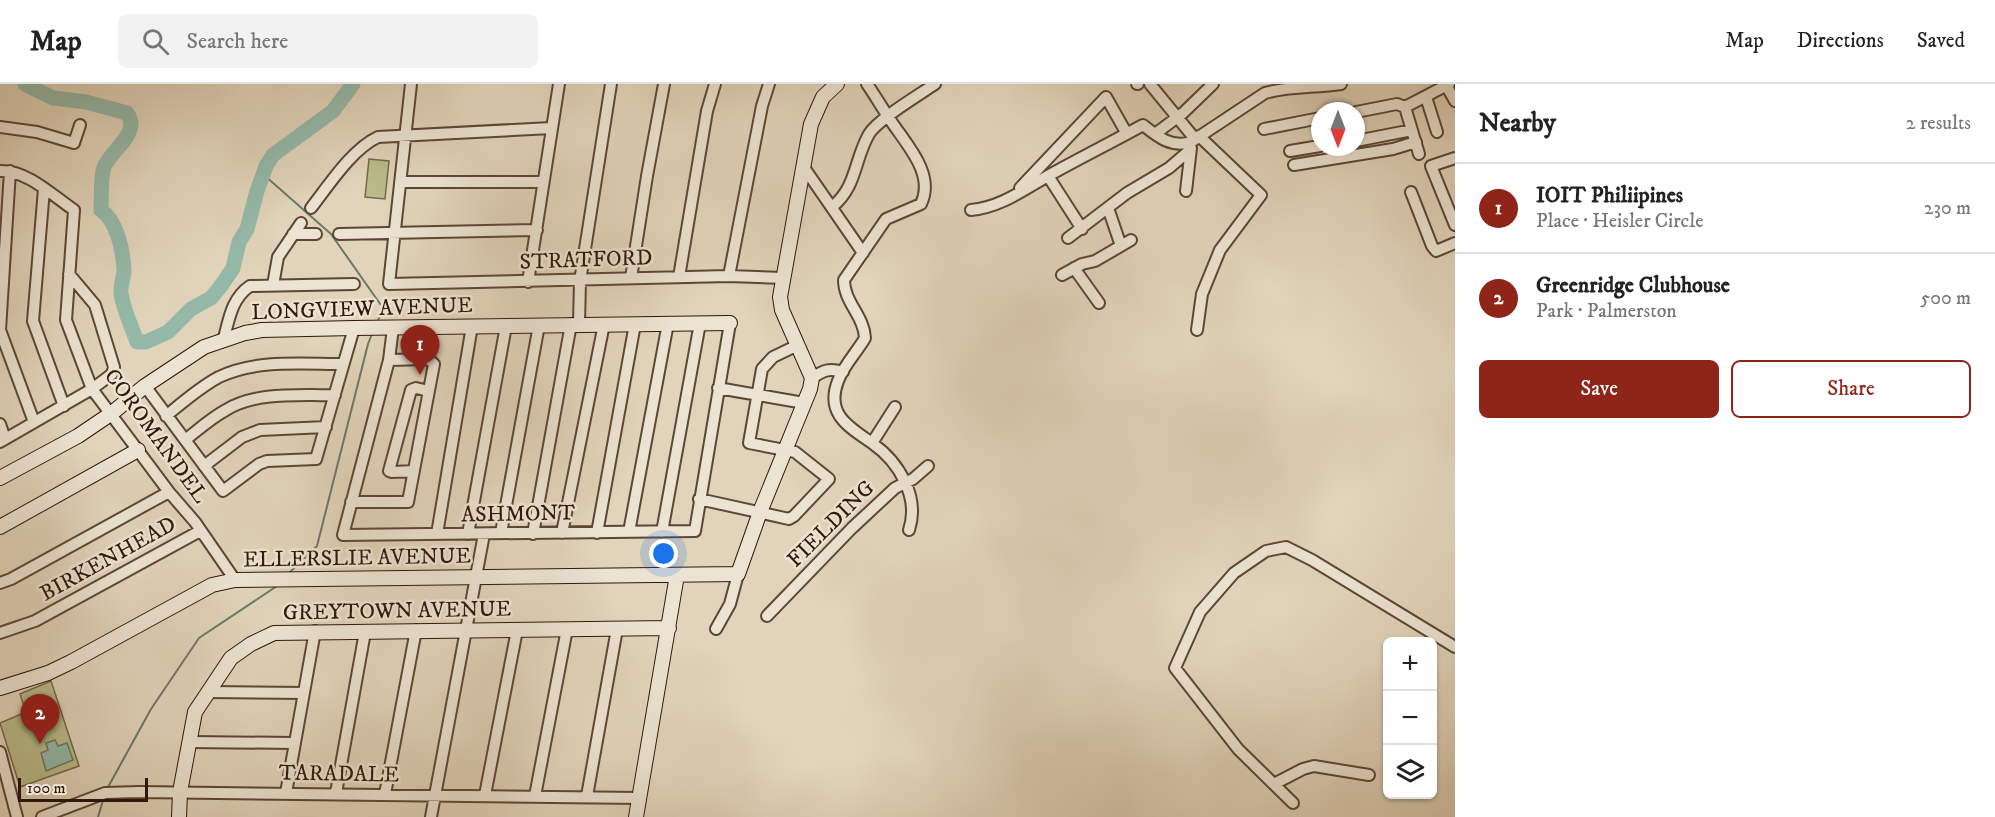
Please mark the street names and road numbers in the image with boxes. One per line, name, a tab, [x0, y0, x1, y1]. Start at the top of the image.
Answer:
street label: STRATFORD	[519, 244, 653, 276]
street label: LONGVIEW AVENUE	[251, 292, 473, 326]
street label: COROMANDEL	[98, 364, 214, 509]
street label: FIELDING	[782, 475, 880, 573]
street label: ASHMONT	[461, 500, 576, 528]
street label: BIRKENHEAD	[35, 511, 181, 607]
street label: ELLERSLIE AVENUE	[243, 543, 471, 573]
street label: GREYTOWN AVENUE	[283, 596, 511, 626]
street label: TARADALE	[279, 759, 399, 789]

